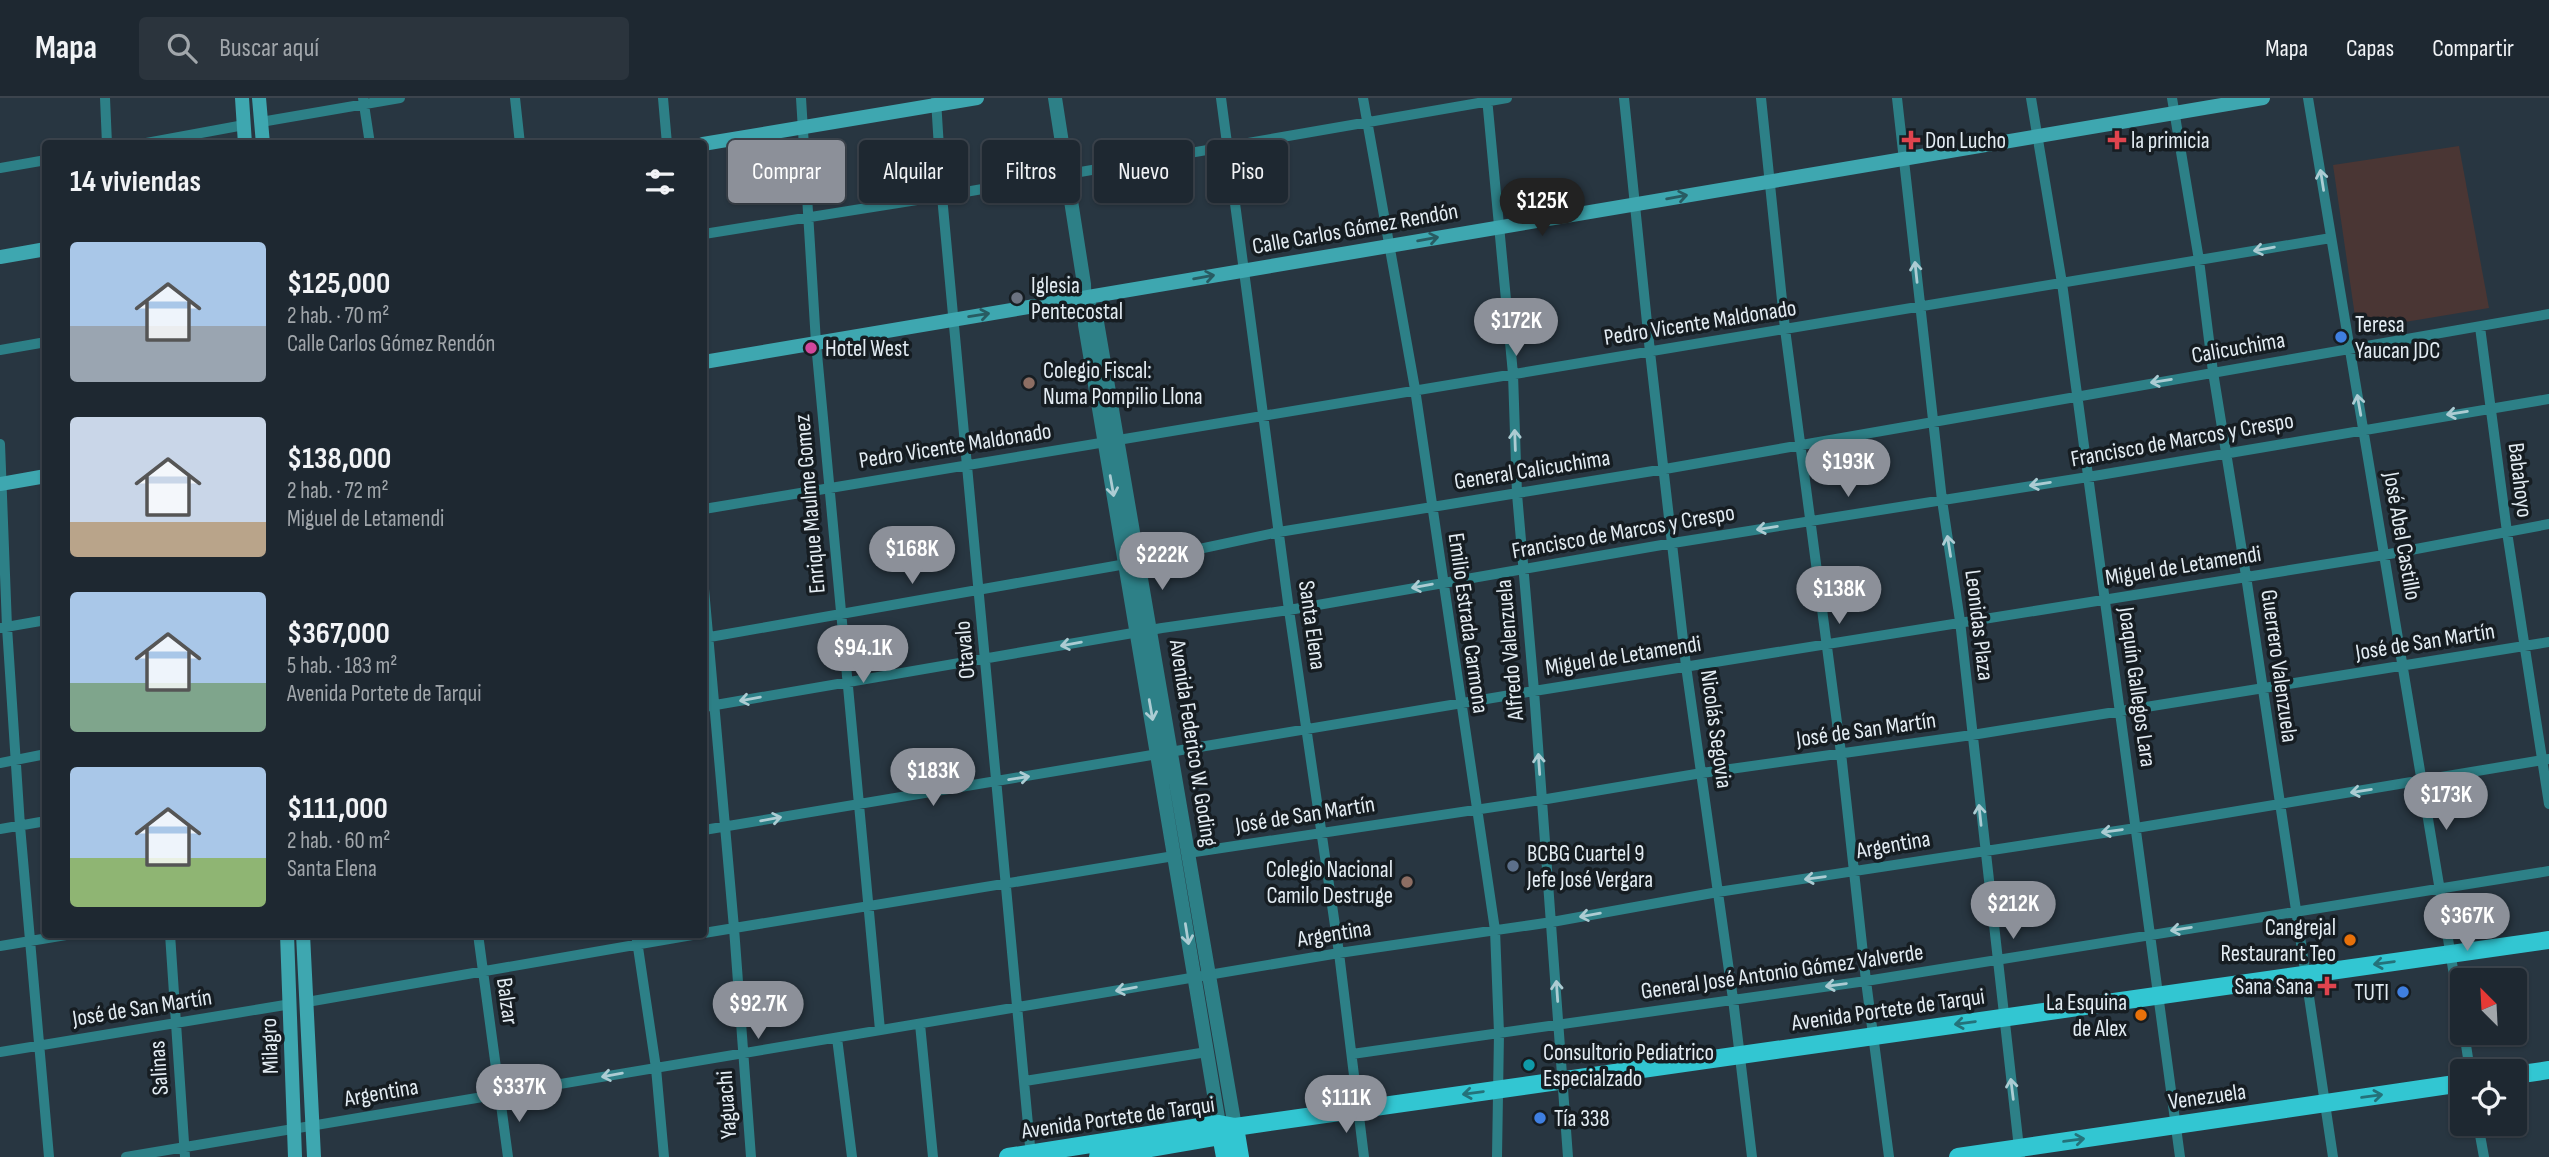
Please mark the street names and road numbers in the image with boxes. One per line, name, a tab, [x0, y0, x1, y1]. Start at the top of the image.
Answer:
street label: Calle Carlos Gómez Rendón	[1250, 197, 1460, 261]
street label: Pedro Vicente Maldonado	[1602, 294, 1798, 352]
street label: Calicuchima	[2189, 326, 2287, 370]
street label: Francisco de Marcos y Crespo	[2069, 407, 2296, 473]
street label: Enrique Maulme Gomez	[788, 413, 832, 595]
street label: Pedro Vicente Maldonado	[857, 417, 1053, 475]
street label: Babahoyo	[2502, 441, 2538, 519]
street label: General Calicuchima	[1452, 444, 1612, 496]
street label: José Abel Castillo	[2377, 469, 2427, 602]
street label: Francisco de Marcos y Crespo	[1510, 499, 1737, 565]
street label: Emilio Estrada Carmona	[1441, 531, 1495, 715]
street label: Miguel de Letamendi	[2103, 540, 2263, 592]
street label: Leonidas Plaza	[1958, 568, 2000, 682]
street label: Alfredo Valenzuela	[1490, 578, 1530, 723]
street label: Santa Elena	[1292, 579, 1332, 672]
street label: Guerrero Valenzuela	[2254, 588, 2304, 744]
street label: Joaquín Gallegos Lara	[2112, 604, 2162, 769]
street label: José de San Martín	[2353, 617, 2497, 667]
street label: Otavalo	[949, 620, 981, 680]
street label: Miguel de Letamendi	[1543, 630, 1703, 682]
street label: Avenida Federico W. Goding	[1163, 637, 1223, 849]
street label: Nicolás Segovia	[1694, 668, 1738, 790]
street label: José de San Martín	[1794, 706, 1938, 754]
street label: José de San Martín	[1233, 790, 1377, 840]
street label: Argentina	[1853, 825, 1932, 865]
street label: Argentina	[1294, 914, 1373, 954]
street label: General José Antonio Gómez Valverde	[1639, 938, 1925, 1006]
street label: Balzar	[490, 976, 524, 1027]
street label: José de San Martín	[70, 983, 214, 1033]
street label: Avenida Portete de Tarqui	[1789, 983, 1986, 1038]
street label: Milagro	[255, 1017, 285, 1074]
street label: Salinas	[143, 1040, 175, 1096]
street label: Yaguachi	[711, 1070, 743, 1140]
street label: Argentina	[341, 1073, 420, 1113]
street label: Venezuela	[2166, 1078, 2248, 1116]
street label: Avenida Portete de Tarqui	[1019, 1091, 1216, 1146]

